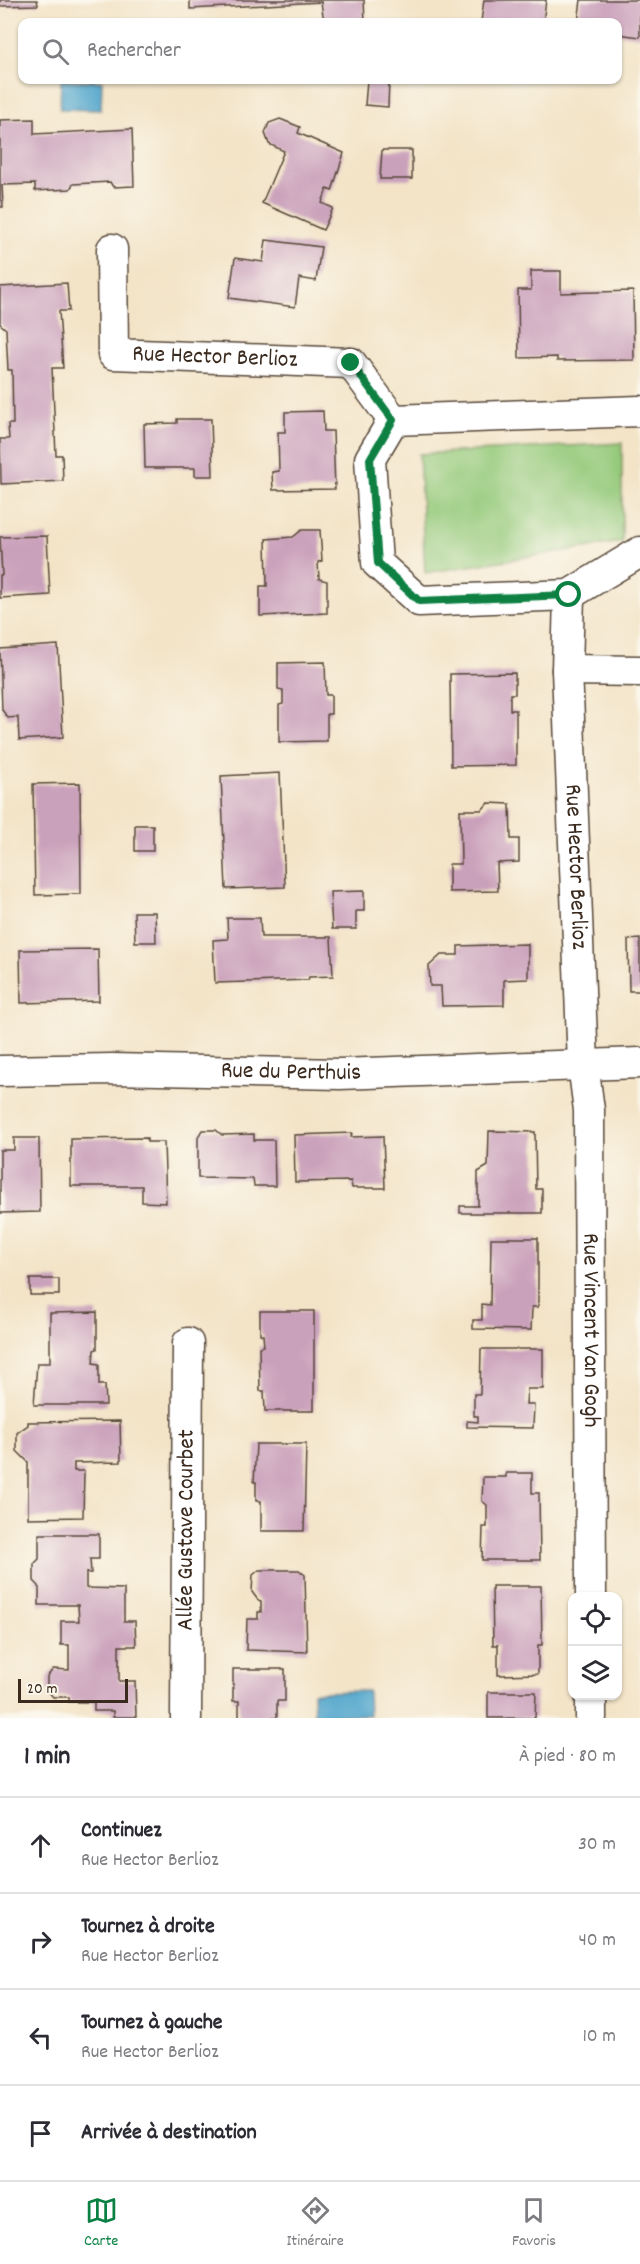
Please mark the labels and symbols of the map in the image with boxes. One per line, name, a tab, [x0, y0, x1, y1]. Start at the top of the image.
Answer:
street label: Rue Hector Berlioz	[132, 338, 298, 378]
route end	[337, 349, 363, 375]
route start	[555, 581, 581, 607]
street label: Rue Hector Berlioz	[555, 783, 595, 950]
street label: Rue du Perthuis	[220, 1054, 362, 1091]
street label: Rue Vincent Van Gogh	[573, 1233, 607, 1428]
street label: Allée Gustave Courbet	[169, 1429, 205, 1631]
scale bar	[18, 1676, 128, 1704]

